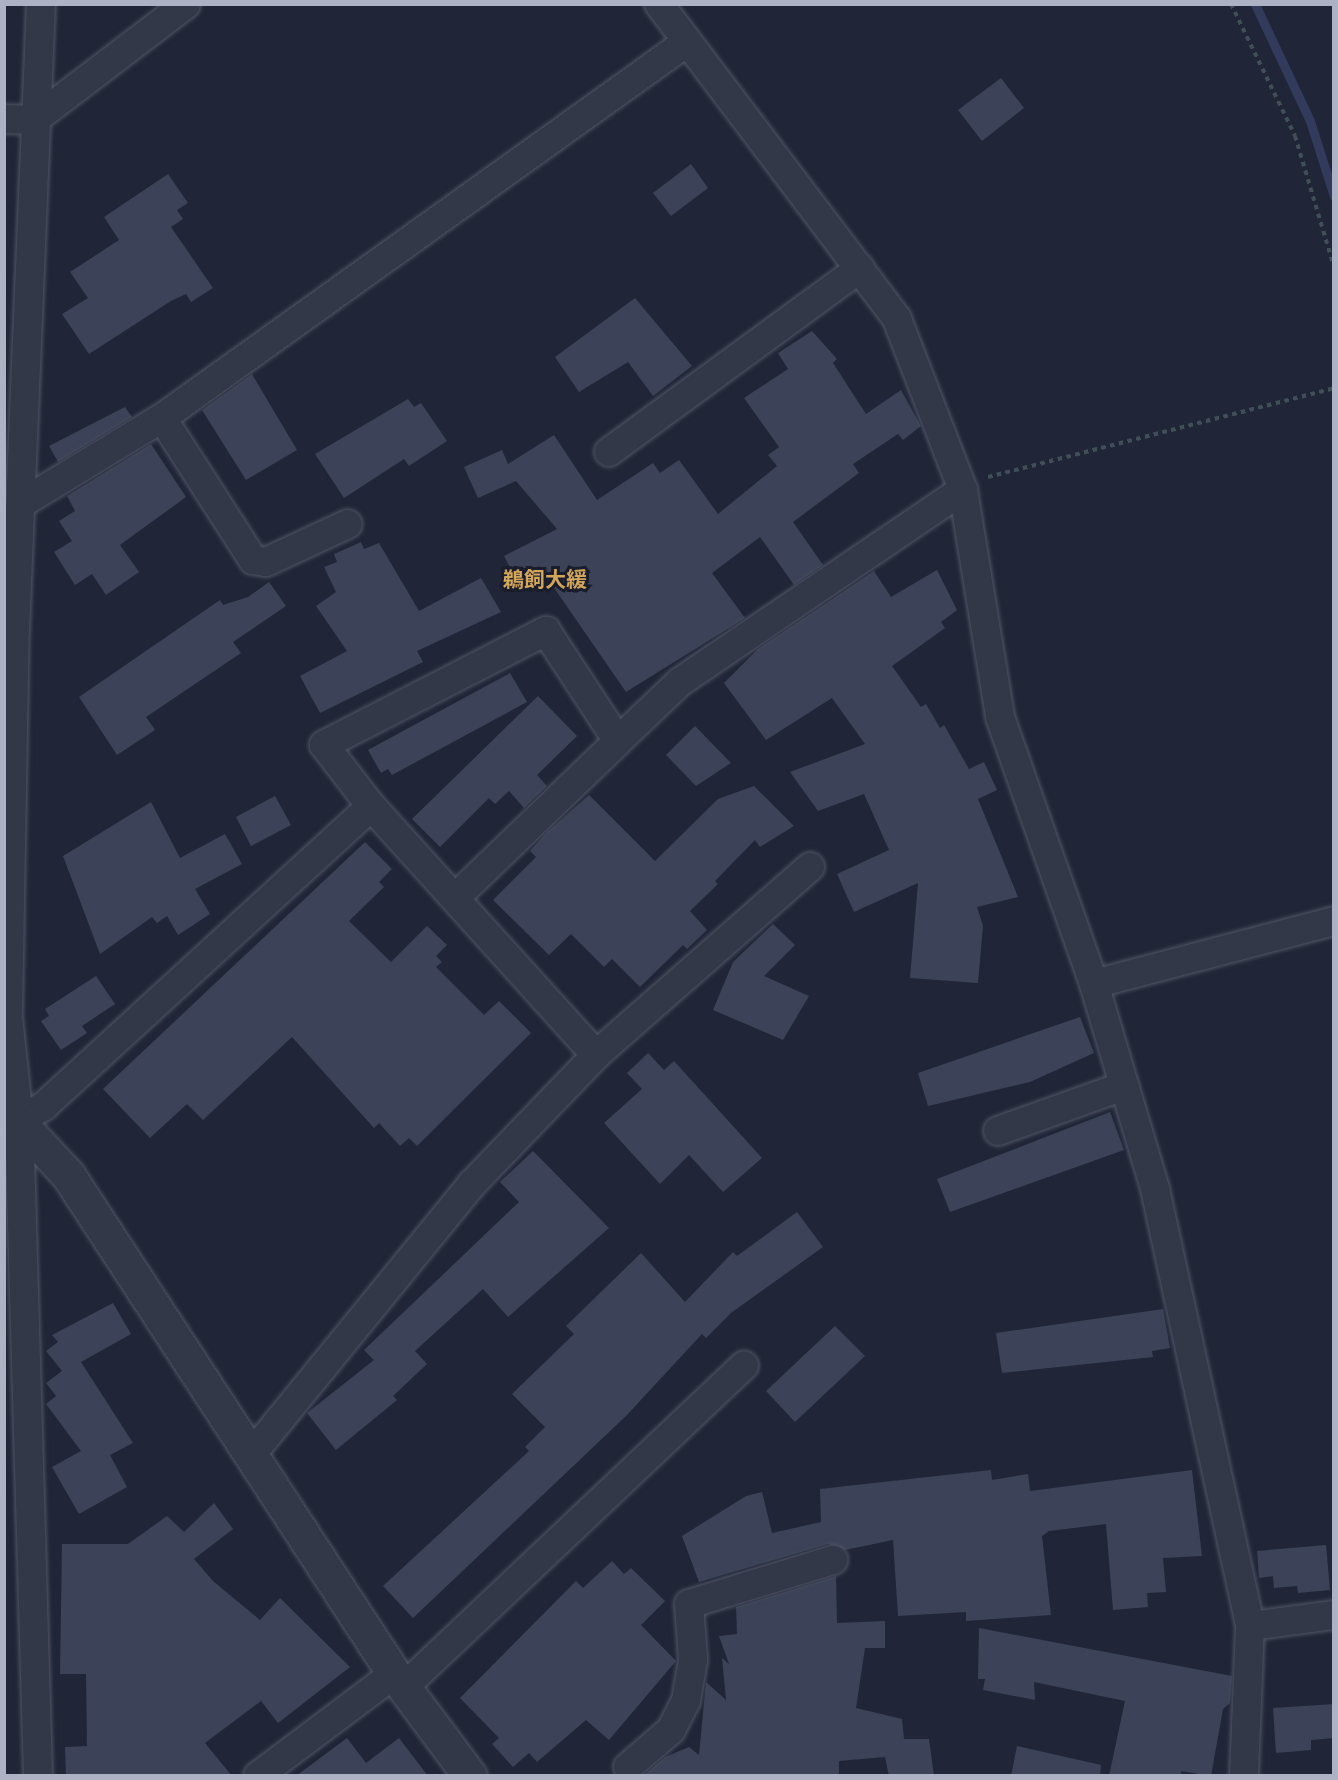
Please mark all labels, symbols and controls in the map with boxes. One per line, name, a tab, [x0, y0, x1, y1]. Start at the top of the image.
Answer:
district label: 鵜飼大緩	[503, 567, 587, 593]

